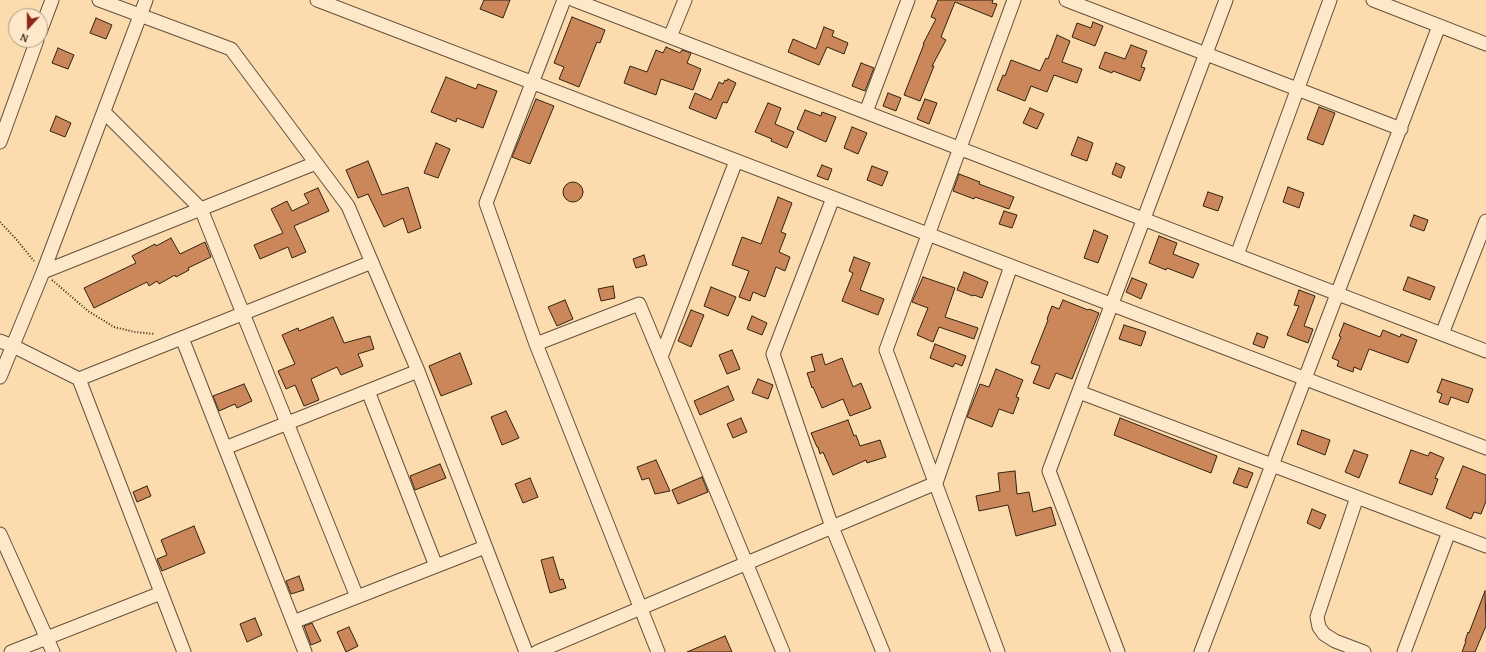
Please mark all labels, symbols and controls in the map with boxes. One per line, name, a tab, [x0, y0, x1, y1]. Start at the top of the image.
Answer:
north arrow	[8, 8, 48, 48]
text: N	[18, 29, 30, 47]

